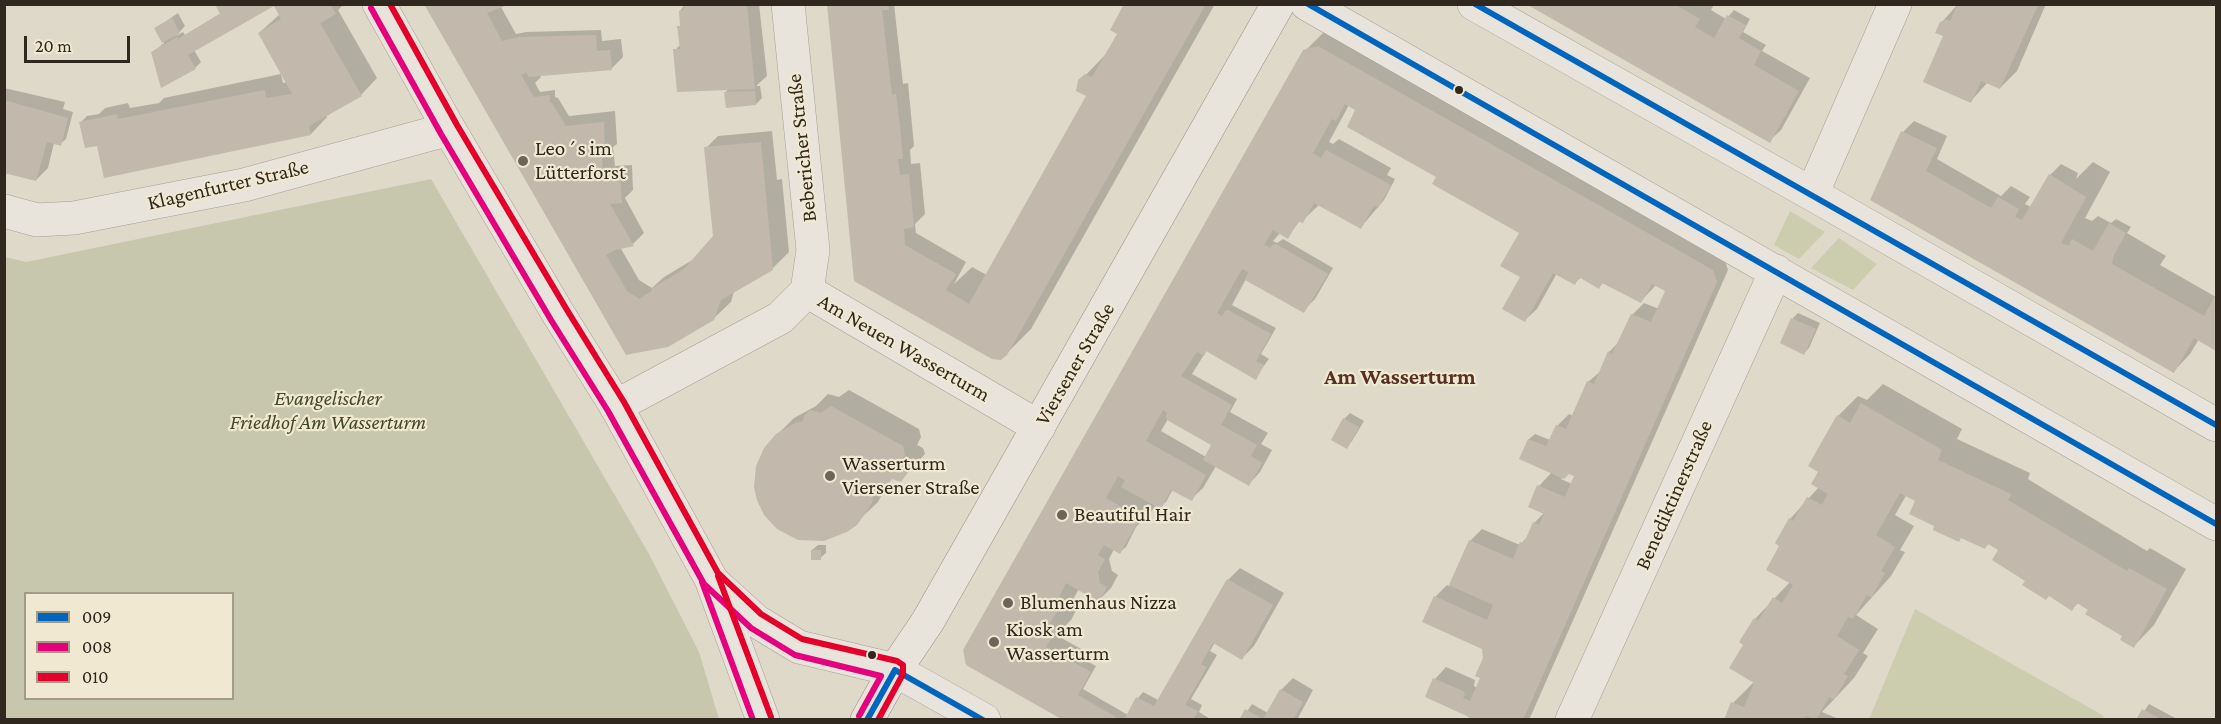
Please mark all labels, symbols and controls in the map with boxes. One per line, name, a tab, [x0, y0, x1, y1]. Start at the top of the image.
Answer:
scale bar	[27, 24, 134, 62]
text: 20 m	[35, 36, 72, 56]
street label: Bebericher Straße	[782, 73, 822, 223]
unlabelled marker	[1453, 84, 1465, 96]
place label: Leo´s im Lütterforst	[535, 136, 626, 186]
street label: Klagenfurter Straße	[145, 154, 311, 216]
marker: Leo´s im Lütterforst	[516, 154, 530, 168]
street label: Am Neuen Wasserturm	[813, 288, 995, 408]
street label: Viersener Straße	[1030, 298, 1120, 430]
district label: Am Wasserturm	[1324, 364, 1476, 390]
park label: Evangelischer Friedhof Am Wasserturm	[230, 386, 426, 436]
street label: Benediktinerstraße	[1630, 416, 1718, 574]
place label: Wasserturm Viersener Straße	[842, 451, 980, 501]
marker: Wasserturm Viersener Straße	[823, 469, 837, 483]
place label: Beautiful Hair	[1074, 502, 1191, 528]
marker: Beautiful Hair	[1055, 508, 1069, 522]
place label: Blumenhaus Nizza	[1020, 590, 1177, 616]
legend	[24, 592, 234, 700]
marker: Blumenhaus Nizza	[1001, 596, 1015, 610]
text: 009	[82, 607, 112, 627]
place label: Kiosk am Wasserturm	[1006, 617, 1110, 667]
marker: Kiosk am Wasserturm	[987, 635, 1001, 649]
text: 008	[82, 637, 112, 657]
unlabelled marker	[866, 649, 878, 661]
text: 010	[82, 667, 108, 687]

